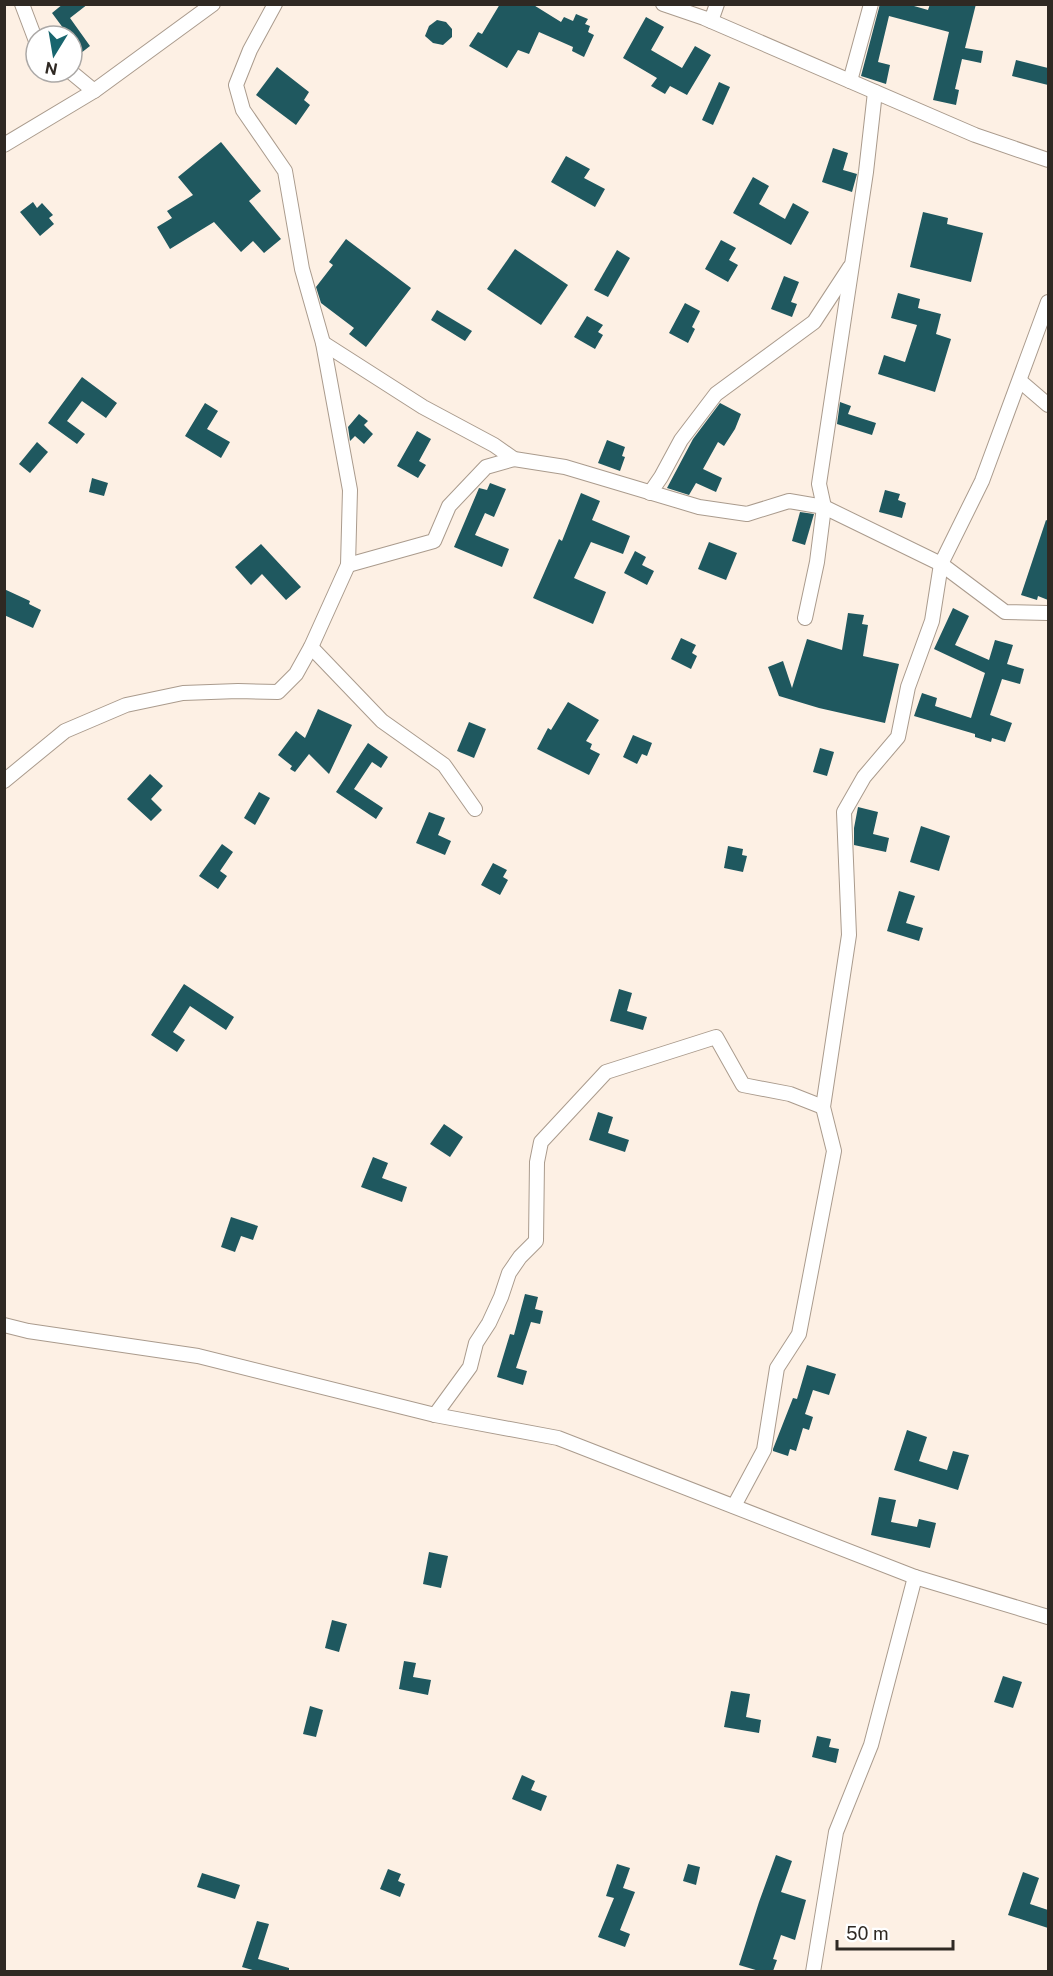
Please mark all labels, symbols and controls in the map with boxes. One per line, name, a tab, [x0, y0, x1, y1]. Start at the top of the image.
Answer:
north arrow	[24, 24, 84, 84]
text: N	[43, 58, 59, 79]
scale bar	[837, 1913, 952, 1951]
text: 50 m	[846, 1923, 889, 1944]

